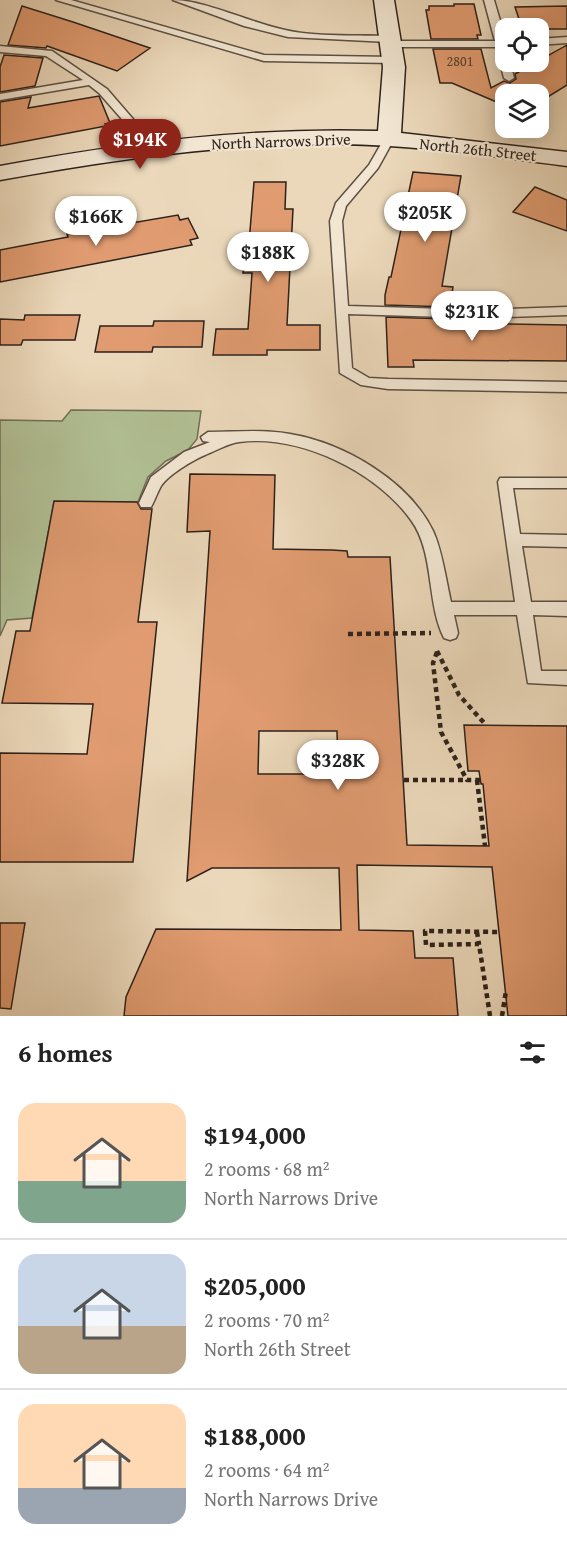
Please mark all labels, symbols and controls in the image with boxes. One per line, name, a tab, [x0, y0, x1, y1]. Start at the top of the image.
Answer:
map controls	[495, 18, 549, 138]
button: locate	[495, 18, 549, 72]
house number: 2801	[447, 51, 473, 71]
button: layers	[495, 84, 549, 138]
pin: $194K	[98, 119, 182, 170]
text: $194K	[113, 124, 167, 153]
street label: North Narrows Drive	[211, 127, 351, 155]
street label: North 26th Street	[418, 131, 538, 167]
pin: $205K	[383, 192, 467, 243]
pin: $166K	[54, 196, 138, 247]
text: $205K	[398, 197, 452, 226]
text: $166K	[69, 201, 123, 230]
pin: $188K	[226, 232, 310, 283]
text: $188K	[241, 237, 295, 266]
pin: $231K	[430, 291, 514, 342]
text: $231K	[445, 296, 499, 325]
pin: $328K	[296, 740, 380, 791]
text: $328K	[311, 745, 365, 774]
text: 6 homes	[18, 1033, 113, 1072]
icon: filters	[516, 1036, 549, 1069]
text: $194,000	[204, 1115, 306, 1154]
icon: home	[66, 1127, 138, 1199]
text: 2 rooms · 68 m²	[204, 1154, 330, 1183]
text: North Narrows Drive	[204, 1183, 378, 1212]
text: $205,000	[204, 1266, 306, 1305]
icon: home	[66, 1278, 138, 1350]
text: 2 rooms · 70 m²	[204, 1305, 330, 1334]
text: North 26th Street	[204, 1334, 351, 1363]
text: $188,000	[204, 1416, 306, 1455]
icon: home	[66, 1428, 138, 1500]
text: 2 rooms · 64 m²	[204, 1455, 330, 1484]
text: North Narrows Drive	[204, 1484, 378, 1513]

